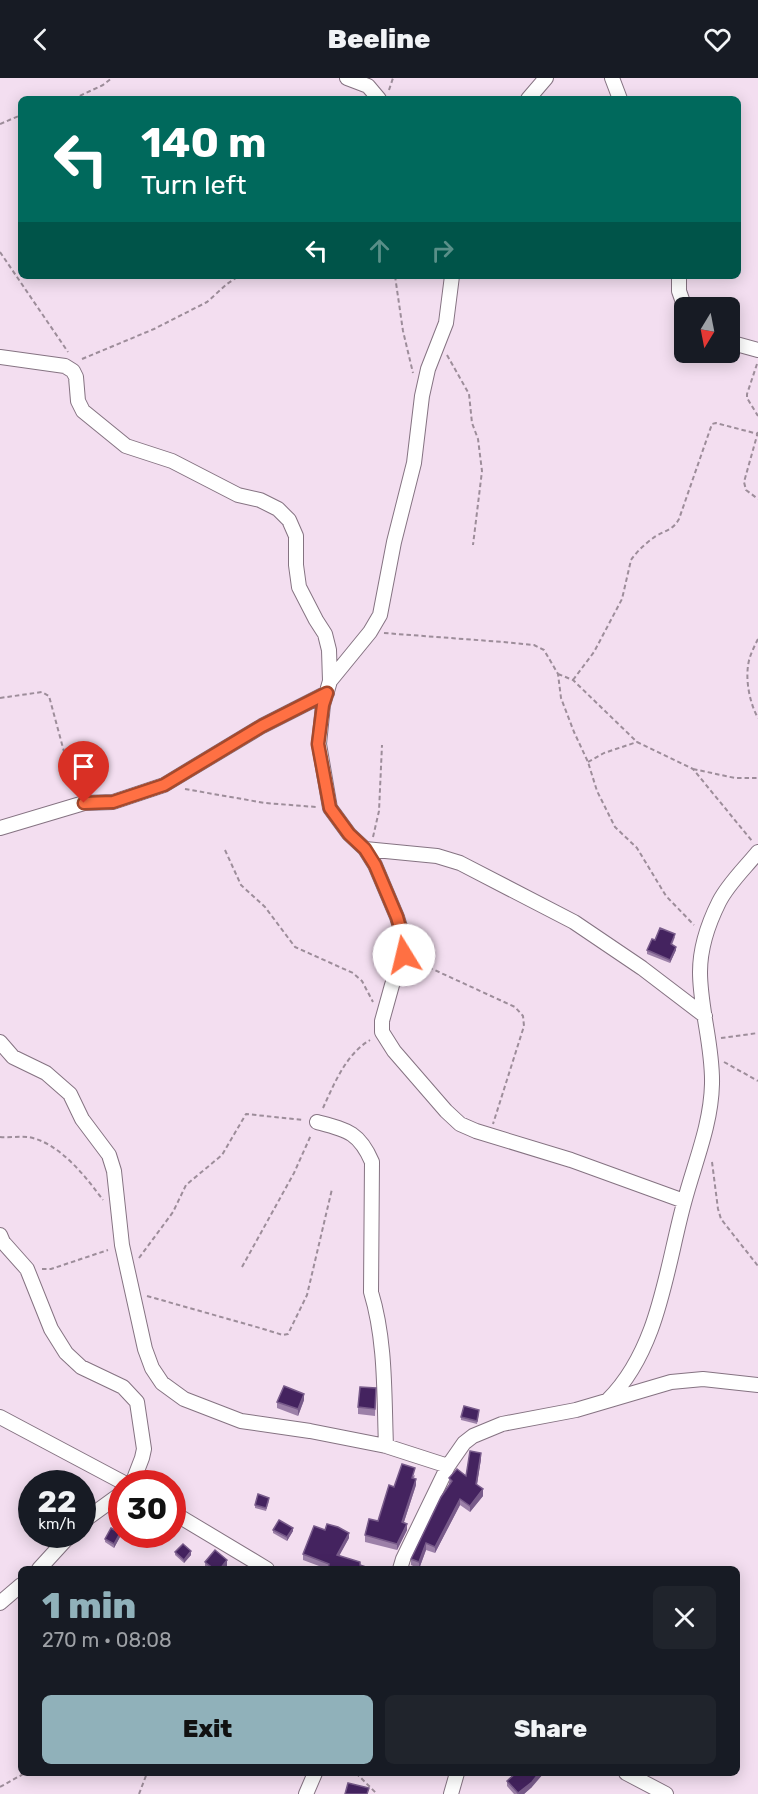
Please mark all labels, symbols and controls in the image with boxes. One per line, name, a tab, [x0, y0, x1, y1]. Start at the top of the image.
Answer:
icon: back	[24, 23, 57, 56]
text: Beeline	[328, 23, 430, 55]
icon: heart	[701, 23, 734, 56]
text: 140 m	[141, 118, 267, 168]
icon: left	[42, 120, 120, 198]
text: Turn left	[141, 169, 246, 201]
icon: left	[300, 234, 333, 267]
icon: ahead	[363, 234, 396, 267]
icon: right	[426, 234, 459, 267]
north arrow	[674, 297, 740, 363]
map controls	[674, 297, 740, 363]
pin	[58, 741, 109, 803]
icon: arrive	[67, 750, 100, 783]
position arrow	[372, 923, 436, 987]
speed limit sign: 30	[108, 1470, 186, 1548]
text: 22	[38, 1484, 77, 1520]
text: km/h	[38, 1515, 76, 1533]
text: 1 min	[42, 1584, 136, 1627]
button: close	[653, 1586, 716, 1649]
text: 270 m · 08:08	[42, 1628, 172, 1652]
button: Exit	[42, 1695, 373, 1764]
button: Share	[385, 1695, 716, 1764]

